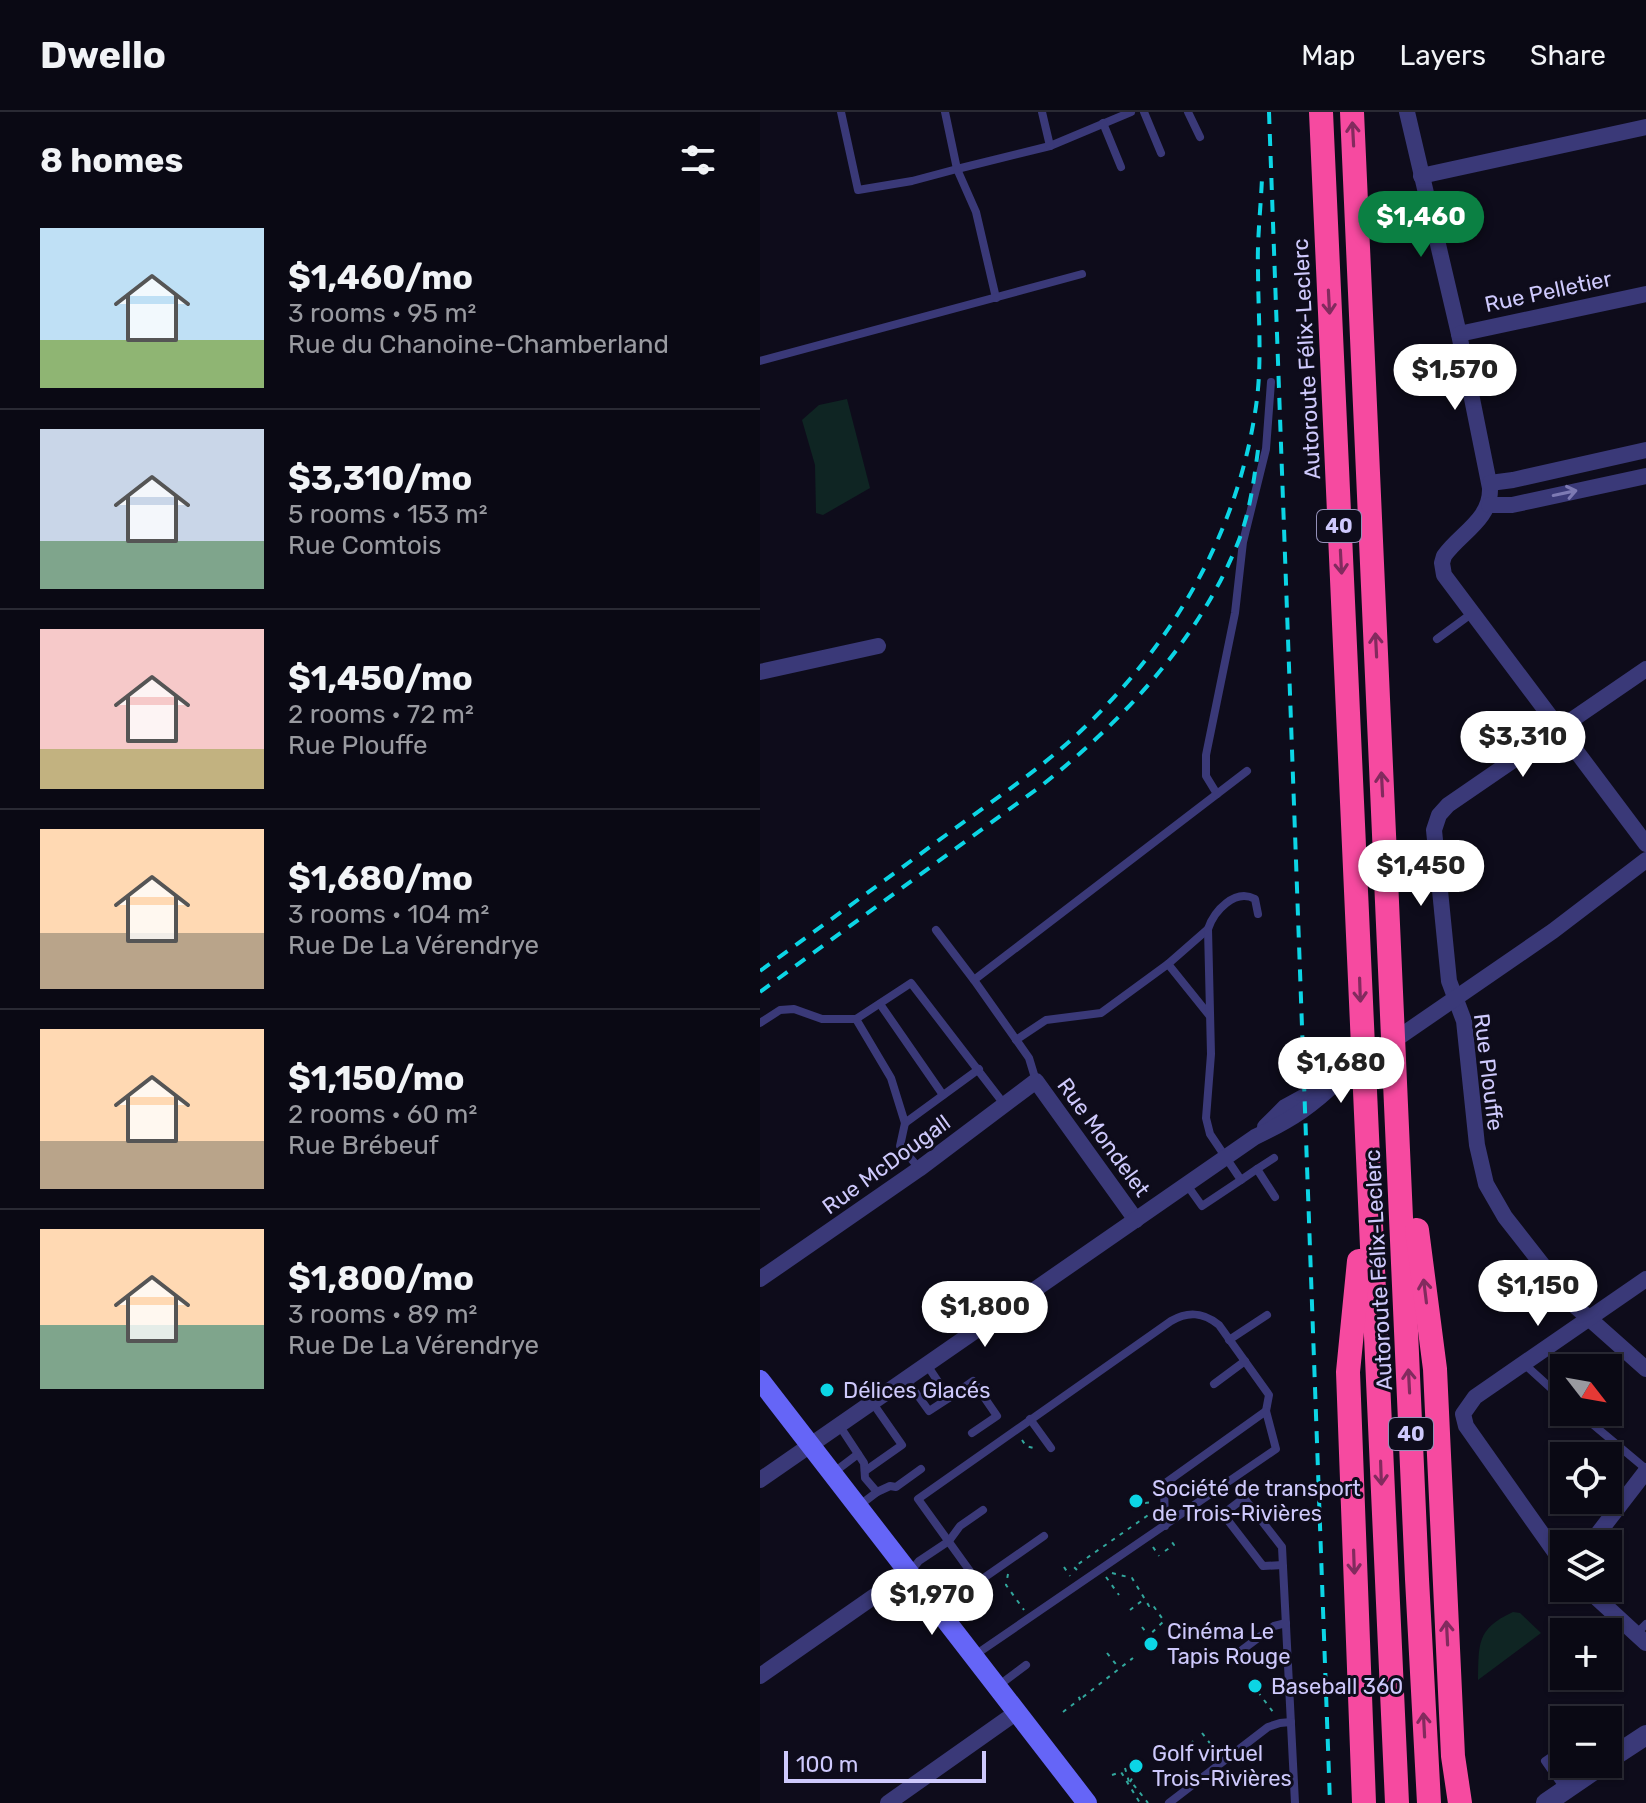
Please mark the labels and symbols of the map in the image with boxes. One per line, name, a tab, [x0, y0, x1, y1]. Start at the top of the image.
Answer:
one-way arrow	[1345, 121, 1360, 148]
pin: $1,460	[1356, 191, 1486, 259]
street label: Autoroute Félix-Leclerc	[1287, 238, 1326, 480]
street label: Rue Pelletier	[1482, 265, 1615, 318]
one-way arrow	[1322, 288, 1337, 315]
pin: $1,570	[1390, 344, 1520, 412]
one-way arrow	[1552, 485, 1578, 500]
road number: 40	[1317, 510, 1361, 542]
one-way arrow	[1333, 548, 1348, 575]
one-way arrow	[1369, 633, 1384, 659]
pin: $3,310	[1458, 711, 1588, 779]
one-way arrow	[1375, 771, 1390, 798]
pin: $1,450	[1356, 840, 1486, 908]
one-way arrow	[1352, 976, 1367, 1003]
street label: Rue Plouffe	[1468, 1012, 1509, 1132]
pin: $1,680	[1276, 1037, 1406, 1105]
street label: Rue Mondelet	[1051, 1073, 1156, 1202]
street label: Rue McDougall	[817, 1109, 956, 1220]
street label: Autoroute Félix-Leclerc	[1359, 1149, 1398, 1391]
pin: $1,150	[1473, 1260, 1603, 1328]
one-way arrow	[1417, 1279, 1432, 1304]
pin: $1,800	[920, 1281, 1050, 1349]
north arrow	[1550, 1354, 1622, 1426]
one-way arrow	[1402, 1368, 1417, 1395]
place label: Délices Glacés	[843, 1377, 990, 1404]
marker: Délices Glacés	[818, 1381, 836, 1399]
road number: 40	[1389, 1418, 1433, 1450]
one-way arrow	[1373, 1459, 1388, 1486]
place label: Société de transport de Trois-Rivières	[1152, 1475, 1361, 1527]
marker: Société de transport de Trois-Rivières	[1127, 1492, 1145, 1510]
one-way arrow	[1346, 1548, 1361, 1575]
pin: $1,970	[867, 1569, 997, 1637]
place label: Cinéma Le Tapis Rouge	[1167, 1618, 1291, 1670]
one-way arrow	[1439, 1620, 1454, 1647]
marker: Cinéma Le Tapis Rouge	[1142, 1635, 1160, 1653]
place label: Baseball 360	[1271, 1673, 1403, 1700]
marker: Baseball 360	[1246, 1677, 1264, 1695]
one-way arrow	[1417, 1712, 1432, 1739]
place label: Golf virtuel Trois-Rivières	[1152, 1740, 1292, 1792]
scale bar	[784, 1747, 986, 1783]
marker: Golf virtuel Trois-Rivières	[1127, 1757, 1145, 1775]

